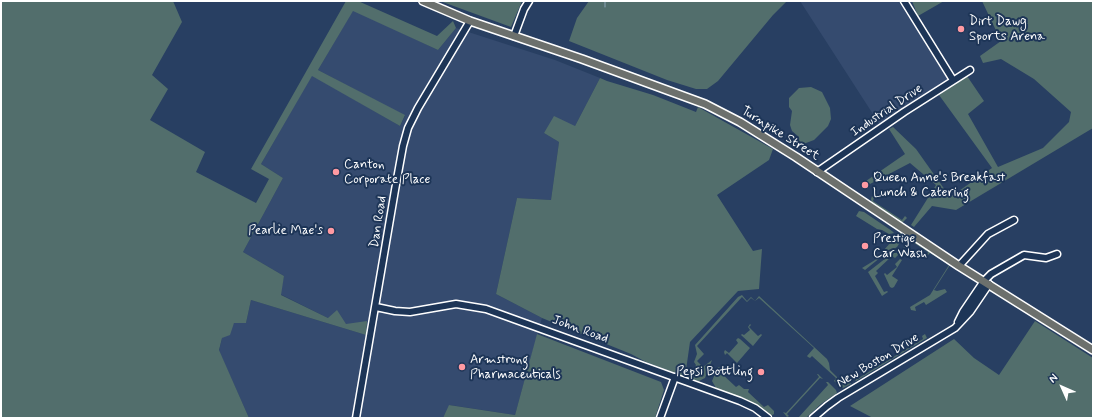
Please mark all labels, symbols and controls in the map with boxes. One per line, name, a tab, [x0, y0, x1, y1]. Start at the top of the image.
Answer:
place label: Dirt Dawg Sports Arena	[969, 14, 1045, 45]
marker: Dirt Dawg Sports Arena	[956, 24, 966, 34]
street label: Industrial Drive	[848, 81, 926, 141]
street label: Turnpike Street	[738, 104, 822, 164]
place label: Canton Corporate Place	[344, 157, 430, 188]
marker: Canton Corporate Place	[331, 167, 341, 177]
place label: Queen Anne's Breakfast Lunch & Catering	[873, 170, 1005, 201]
marker: Queen Anne's Breakfast Lunch & Catering	[860, 180, 870, 190]
street label: Dan Road	[367, 195, 391, 249]
place label: Pearlie Mae's	[248, 223, 323, 239]
marker: Pearlie Mae's	[326, 226, 336, 236]
place label: Prestige Car Wash	[873, 231, 927, 262]
marker: Prestige Car Wash	[860, 241, 870, 251]
street label: John Road	[550, 313, 610, 347]
street label: New Boston Drive	[834, 330, 922, 392]
place label: Armstrong Pharmaceuticals	[470, 352, 561, 383]
marker: Armstrong Pharmaceuticals	[457, 362, 467, 372]
place label: Pepsi Bottling	[676, 364, 753, 380]
marker: Pepsi Bottling	[756, 367, 766, 377]
north arrow	[1042, 367, 1082, 407]
text: N	[1046, 371, 1061, 386]

